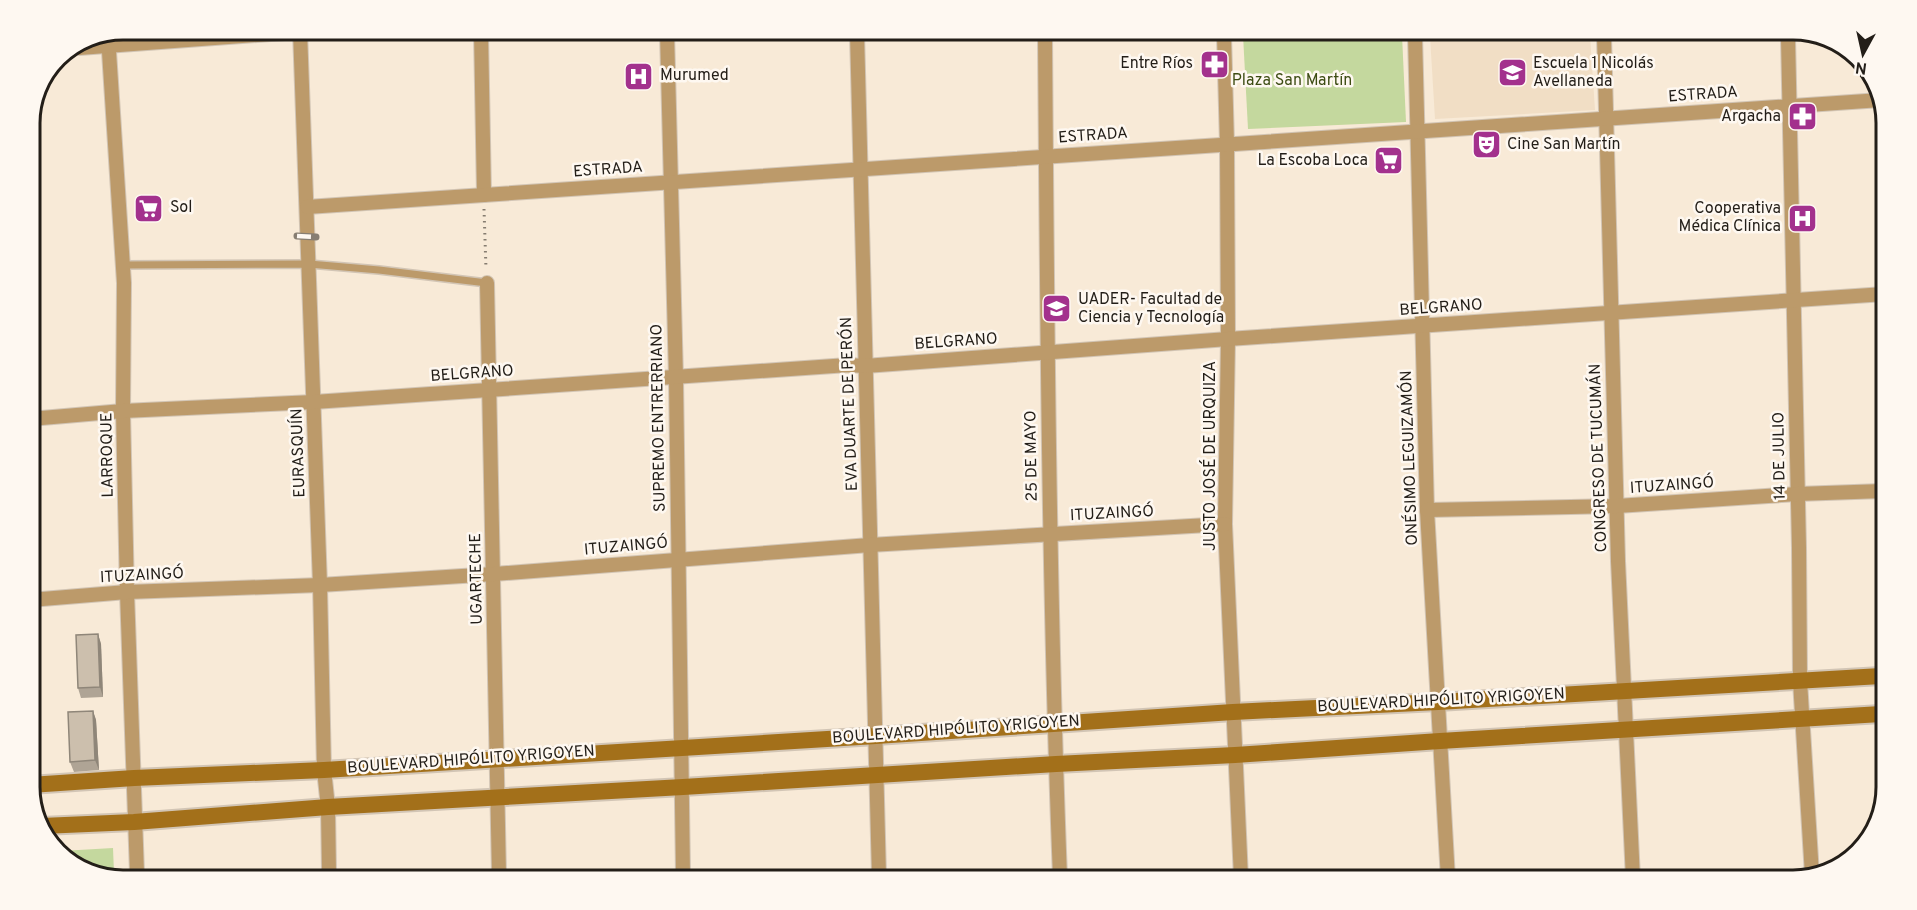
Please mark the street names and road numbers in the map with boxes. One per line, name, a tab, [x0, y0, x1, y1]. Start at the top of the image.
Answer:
street label: ESTRADA	[1667, 83, 1739, 107]
street label: ESTRADA	[1057, 124, 1129, 148]
street label: ESTRADA	[572, 158, 644, 182]
street label: BELGRANO	[1399, 295, 1483, 321]
street label: EVA DUARTE DE PERÓN	[835, 317, 863, 491]
street label: SUPREMO ENTRERRIANO	[647, 324, 671, 512]
street label: BELGRANO	[914, 329, 998, 355]
street label: BELGRANO	[430, 361, 514, 387]
street label: JUSTO JOSÉ DE URQUIZA	[1199, 361, 1221, 551]
street label: CONGRESO DE TUCUMÁN	[1584, 363, 1612, 553]
street label: ONÉSIMO LEGUIZAMÓN	[1395, 370, 1423, 546]
street label: EURASQUÍN	[285, 408, 311, 498]
street label: 25 DE MAYO	[1021, 410, 1043, 502]
street label: LARROQUE	[97, 412, 119, 498]
street label: 14 DE JULIO	[1769, 412, 1791, 500]
street label: ITUZAINGÓ	[1629, 471, 1715, 499]
street label: ITUZAINGÓ	[1069, 500, 1155, 526]
street label: ITUZAINGÓ	[583, 531, 669, 561]
street label: UGARTECHE	[466, 533, 488, 625]
street label: ITUZAINGÓ	[99, 562, 185, 588]
street label: BOULEVARD HIPÓLITO YRIGOYEN	[1317, 683, 1565, 717]
street label: BOULEVARD HIPÓLITO YRIGOYEN	[831, 709, 1080, 749]
street label: BOULEVARD HIPÓLITO YRIGOYEN	[346, 739, 595, 779]

